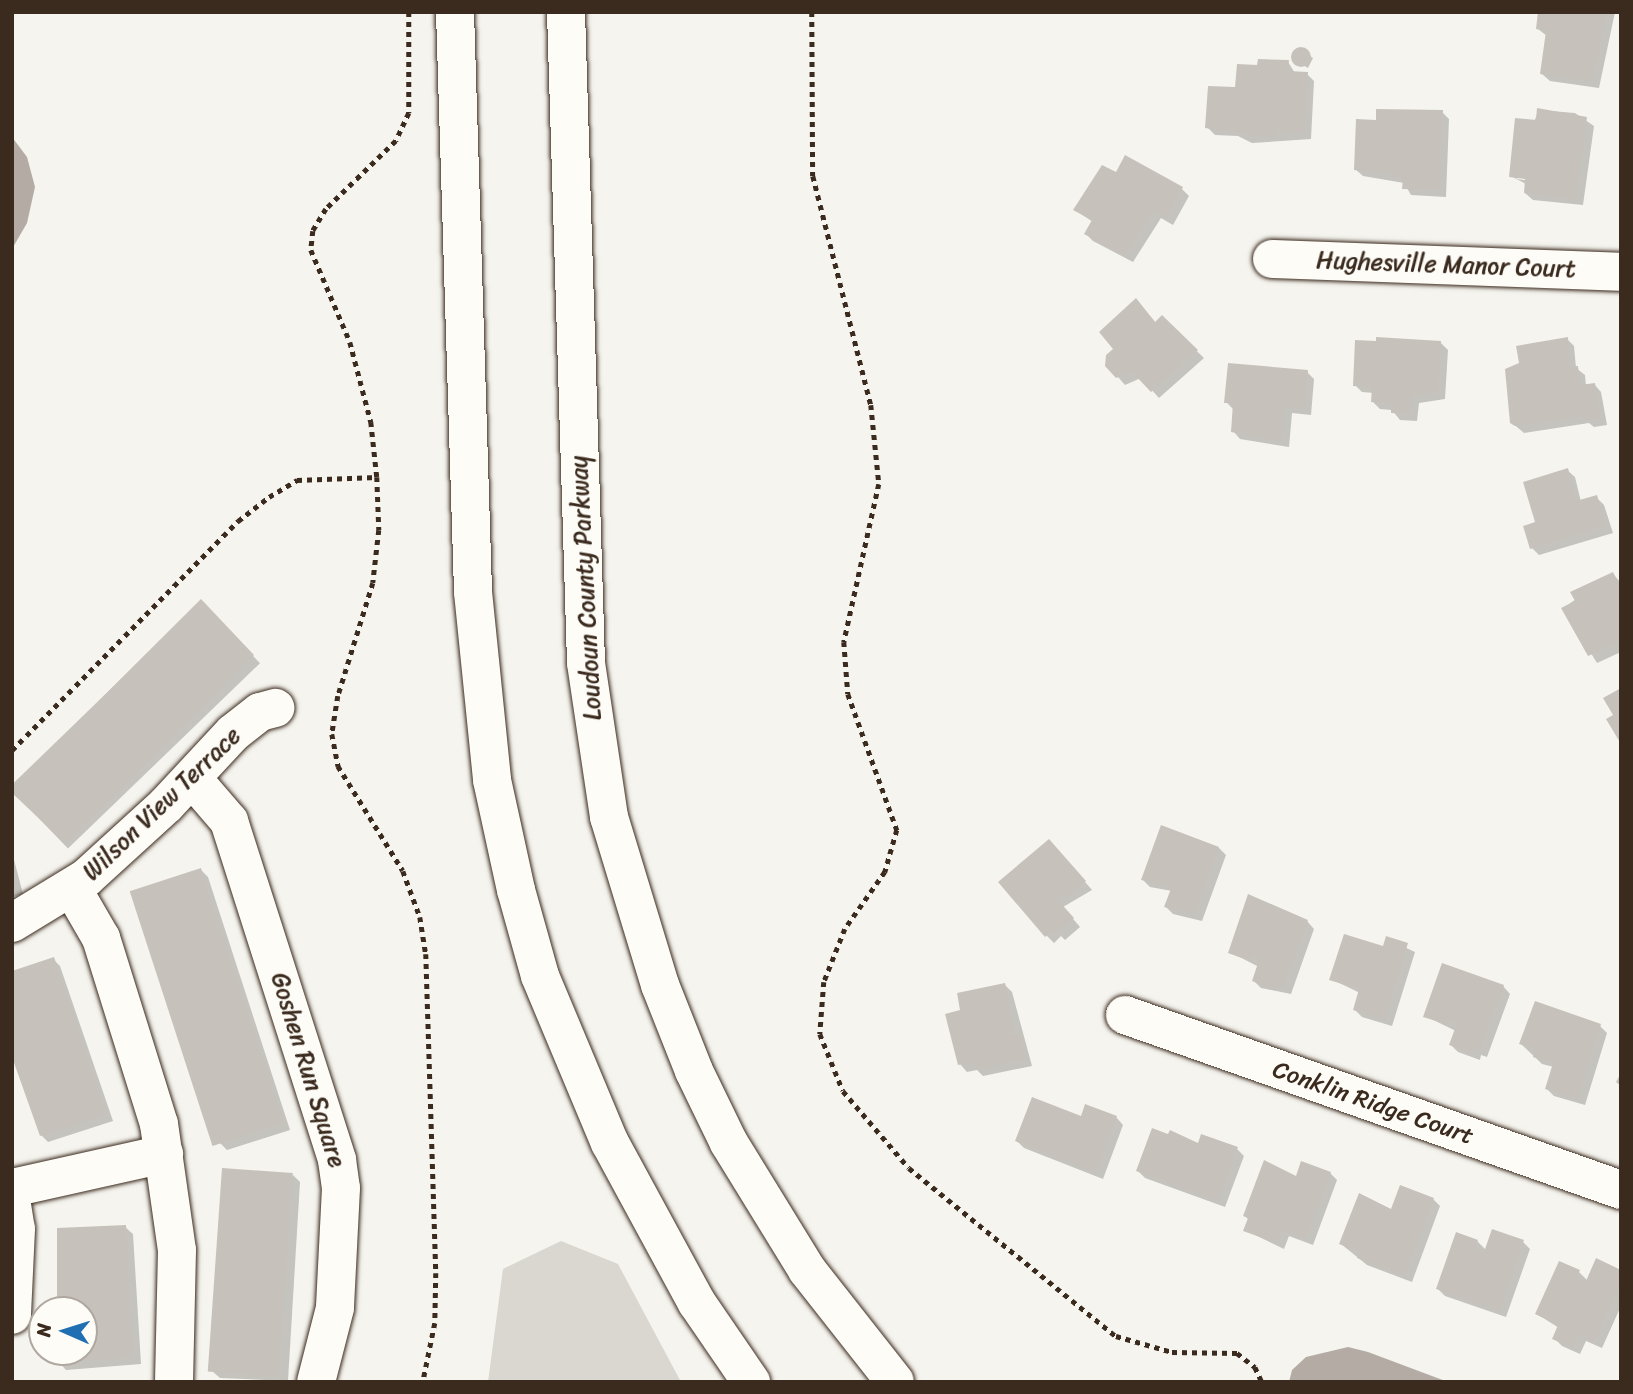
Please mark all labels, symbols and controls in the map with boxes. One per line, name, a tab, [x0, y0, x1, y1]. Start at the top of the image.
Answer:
street label: Hughesville Manor Court	[1316, 246, 1576, 284]
street label: Loudoun County Parkway	[565, 455, 607, 721]
street label: Wilson View Terrace	[77, 721, 247, 887]
street label: Goshen Run Square	[265, 969, 351, 1171]
street label: Conklin Ridge Court	[1269, 1055, 1477, 1151]
north arrow	[28, 1296, 98, 1366]
text: N	[27, 1323, 60, 1337]

